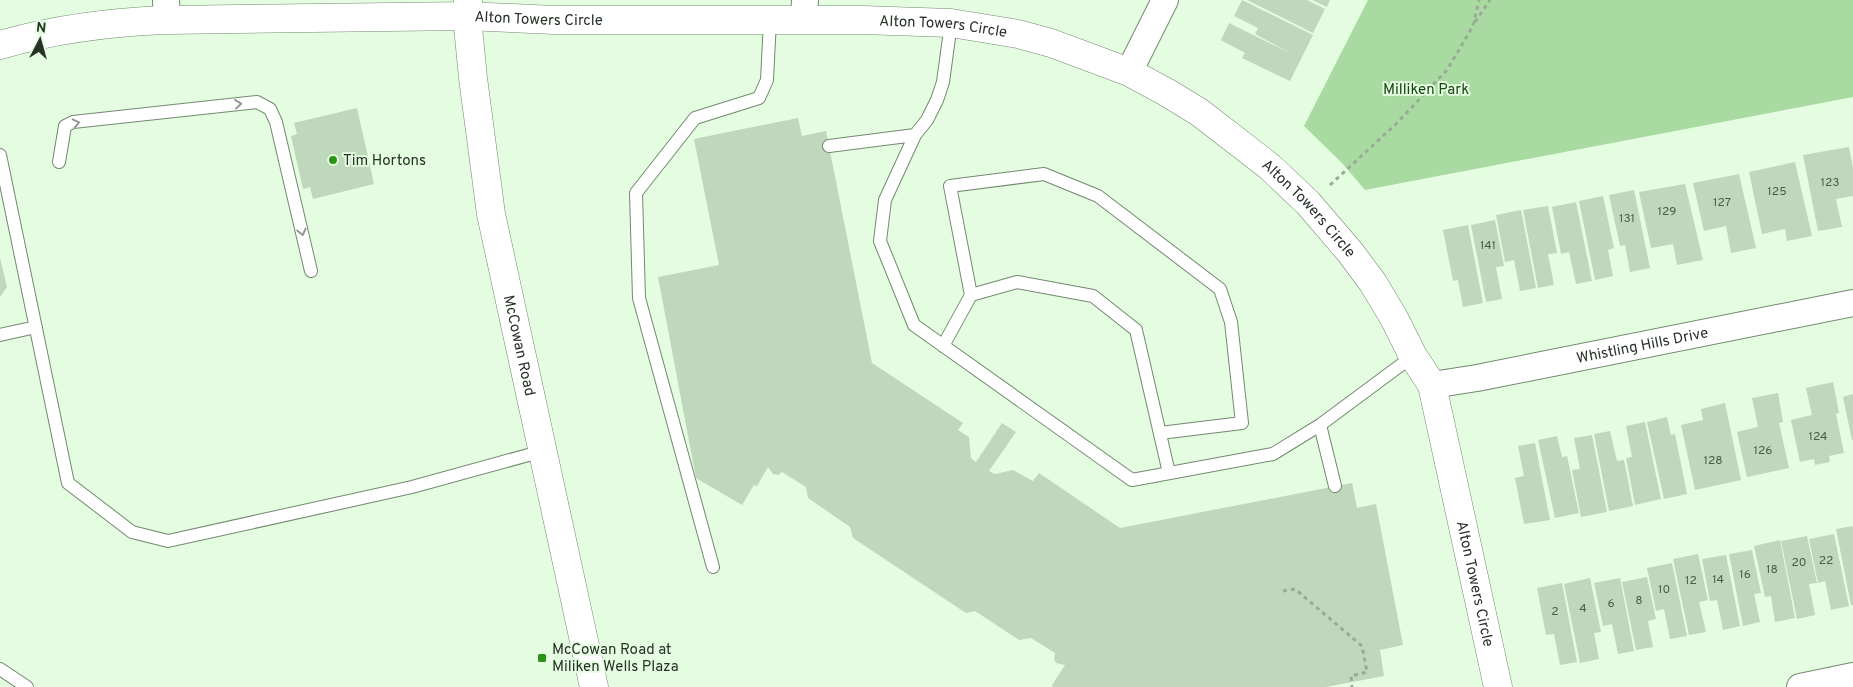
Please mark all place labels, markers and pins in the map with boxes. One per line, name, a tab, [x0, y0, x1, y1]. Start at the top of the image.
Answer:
place label: Tim Hortons	[343, 152, 426, 171]
marker: Tim Hortons	[327, 154, 339, 166]
place label: McCowan Road at Miliken Wells Plaza	[552, 641, 679, 677]
marker: McCowan Road at Miliken Wells Plaza	[536, 652, 548, 664]

